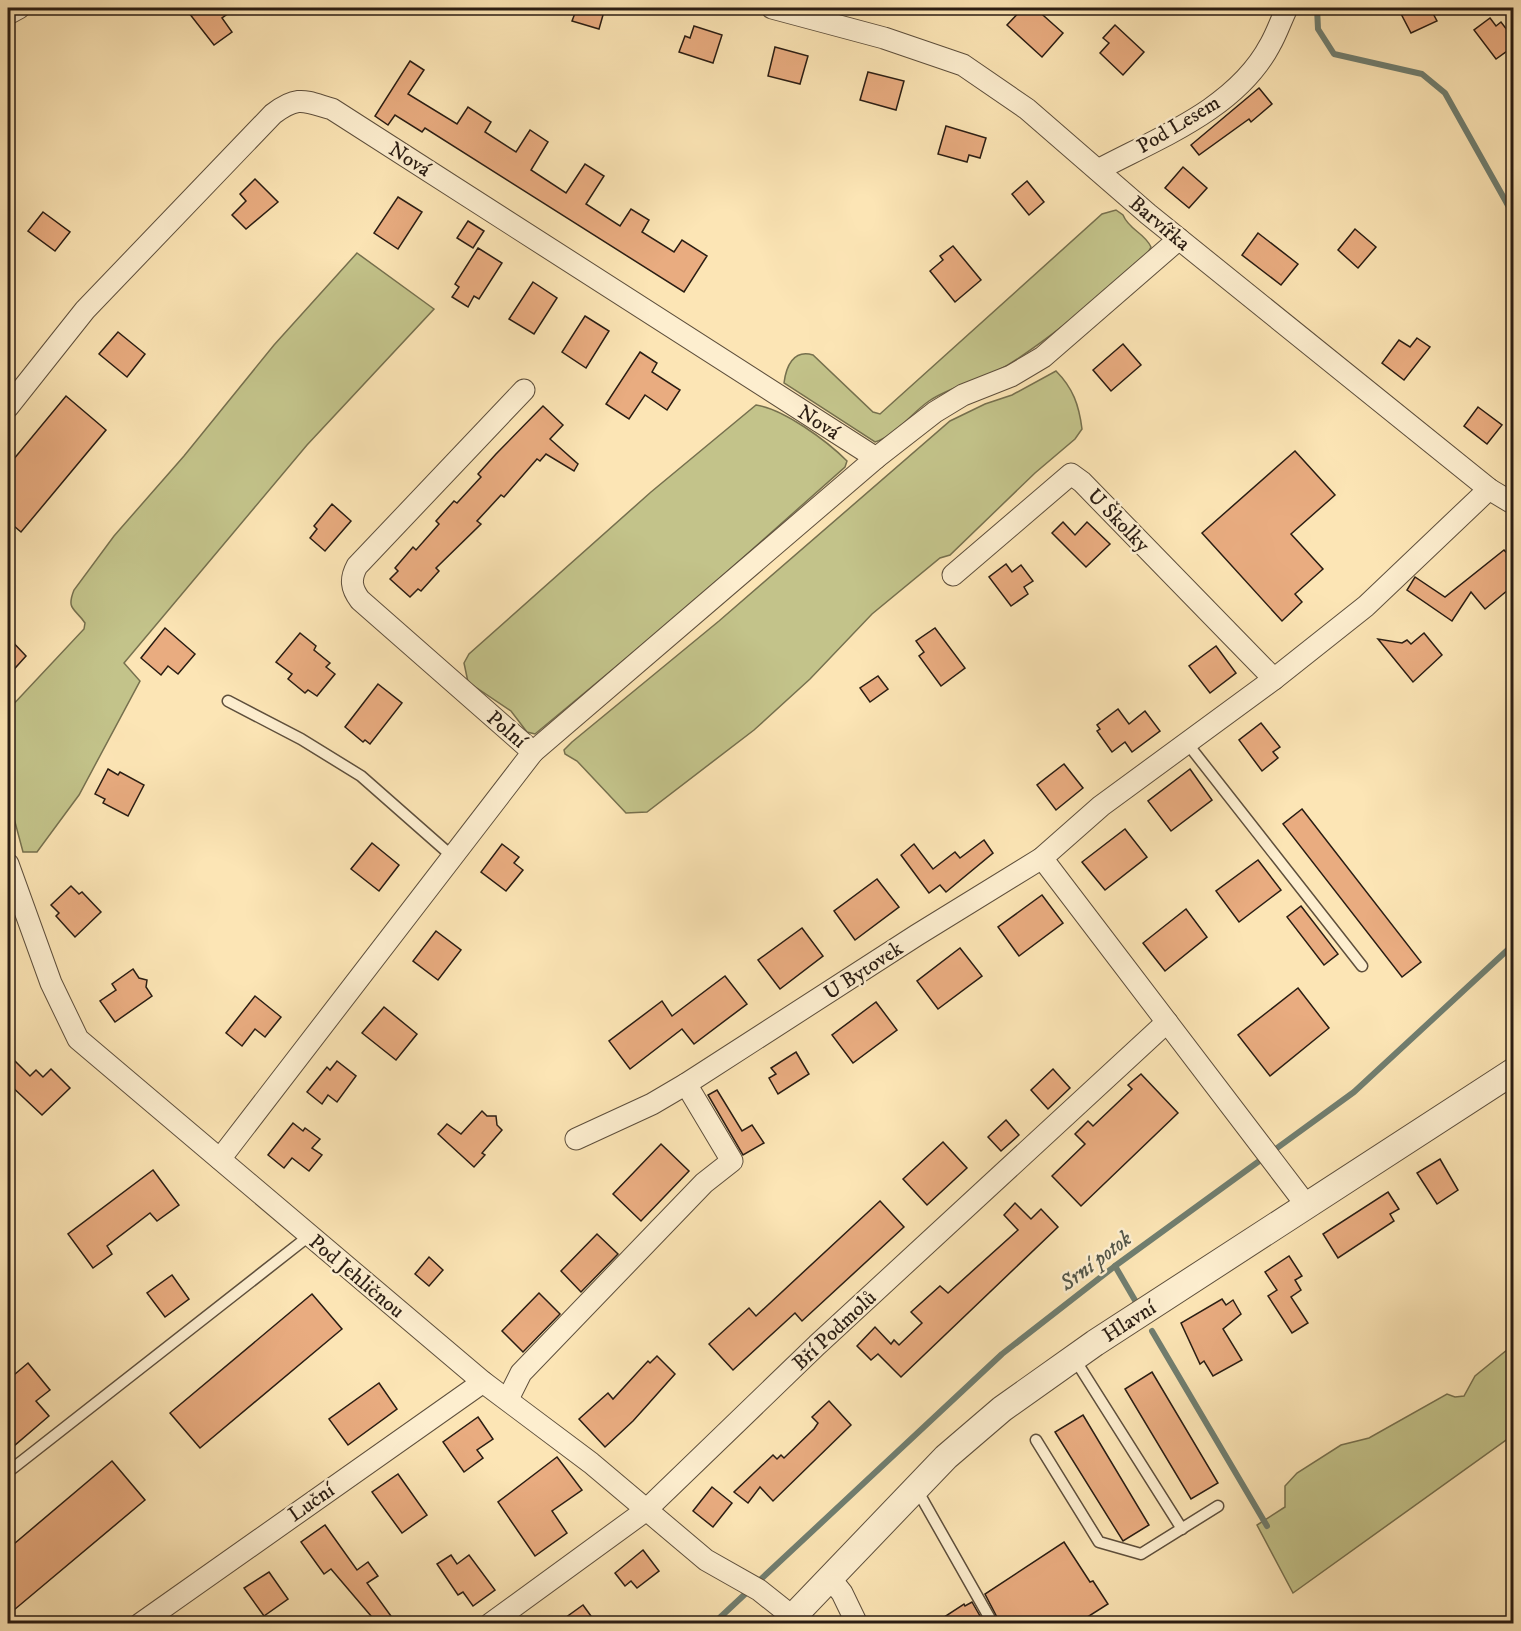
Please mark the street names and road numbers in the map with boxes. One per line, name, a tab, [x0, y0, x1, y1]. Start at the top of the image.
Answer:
street label: Pod Lesem	[1132, 90, 1225, 160]
street label: Nová	[383, 137, 436, 183]
street label: Barvířka	[1123, 191, 1195, 257]
street label: Nová	[792, 400, 845, 446]
street label: U Školky	[1082, 482, 1157, 559]
street label: Polní	[481, 705, 533, 755]
street label: U Bytovek	[819, 935, 909, 1006]
street label: Pod Jehličnou	[303, 1229, 409, 1324]
street label: Bří Podmolů	[787, 1285, 882, 1376]
street label: Hlavní	[1098, 1294, 1162, 1349]
street label: Luční	[283, 1477, 341, 1528]

